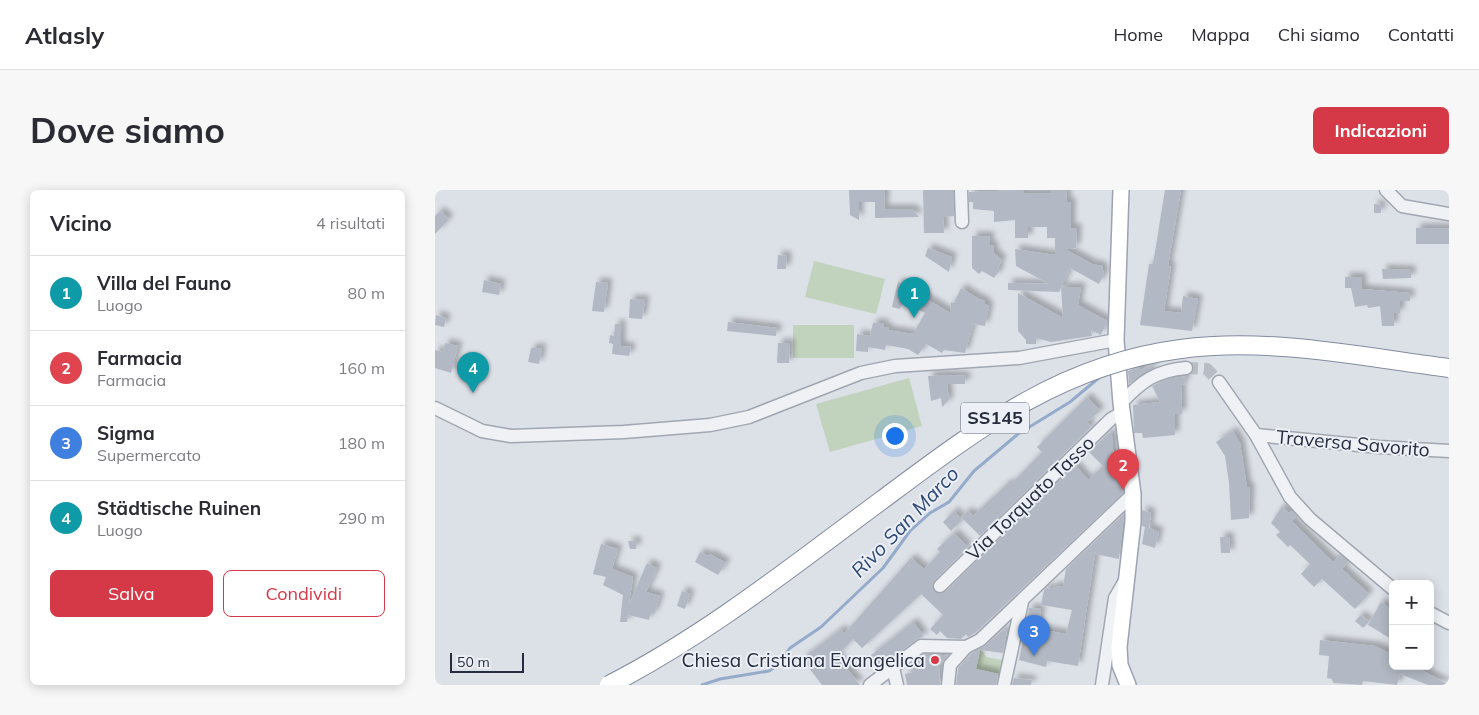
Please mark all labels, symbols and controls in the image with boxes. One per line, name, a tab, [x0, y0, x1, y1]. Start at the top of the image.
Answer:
text: Atlasly	[25, 20, 104, 50]
text: Home	[1113, 23, 1163, 46]
text: Mappa	[1191, 23, 1250, 46]
text: Chi siamo	[1278, 23, 1360, 46]
text: Contatti	[1388, 23, 1454, 46]
button: Indicazioni	[1313, 107, 1449, 154]
text: Dove siamo	[30, 108, 225, 152]
text: Vicino	[50, 210, 112, 236]
text: 4 risultati	[316, 213, 385, 233]
text: Villa del Fauno	[97, 271, 231, 295]
pin: 1	[898, 277, 930, 318]
text: 1	[61, 283, 71, 303]
text: 80 m	[348, 283, 385, 303]
text: Luogo	[97, 295, 143, 315]
text: Farmacia	[97, 346, 182, 370]
pin: 4	[457, 352, 489, 393]
text: 2	[61, 358, 71, 378]
text: 160 m	[338, 358, 385, 378]
text: Farmacia	[97, 370, 166, 390]
road number: SS145	[961, 402, 1029, 434]
text: Sigma	[97, 421, 155, 445]
your location	[882, 423, 908, 449]
street label: Traversa Savorito	[1275, 424, 1431, 462]
street label: Via Torquato Tasso	[961, 431, 1099, 565]
text: 3	[61, 433, 71, 453]
text: 180 m	[338, 433, 385, 453]
text: Supermercato	[97, 445, 201, 465]
pin: 2	[1107, 449, 1139, 490]
water label: Rivo San Marco	[845, 461, 964, 582]
text: Städtische Ruinen	[97, 496, 261, 520]
text: 4	[61, 508, 71, 528]
text: 290 m	[338, 508, 385, 528]
text: Luogo	[97, 520, 143, 540]
button: Salva	[50, 570, 213, 617]
button: Condividi	[223, 570, 385, 617]
map controls	[1389, 580, 1434, 670]
button: +	[1389, 580, 1434, 625]
pin: 3	[1018, 615, 1050, 656]
button: −	[1389, 625, 1434, 670]
place label: Chiesa Cristiana Evangelica	[681, 648, 925, 672]
scale bar	[450, 650, 524, 673]
text: 50 m	[457, 653, 490, 671]
marker: Chiesa Cristiana Evangelica	[929, 654, 941, 666]

